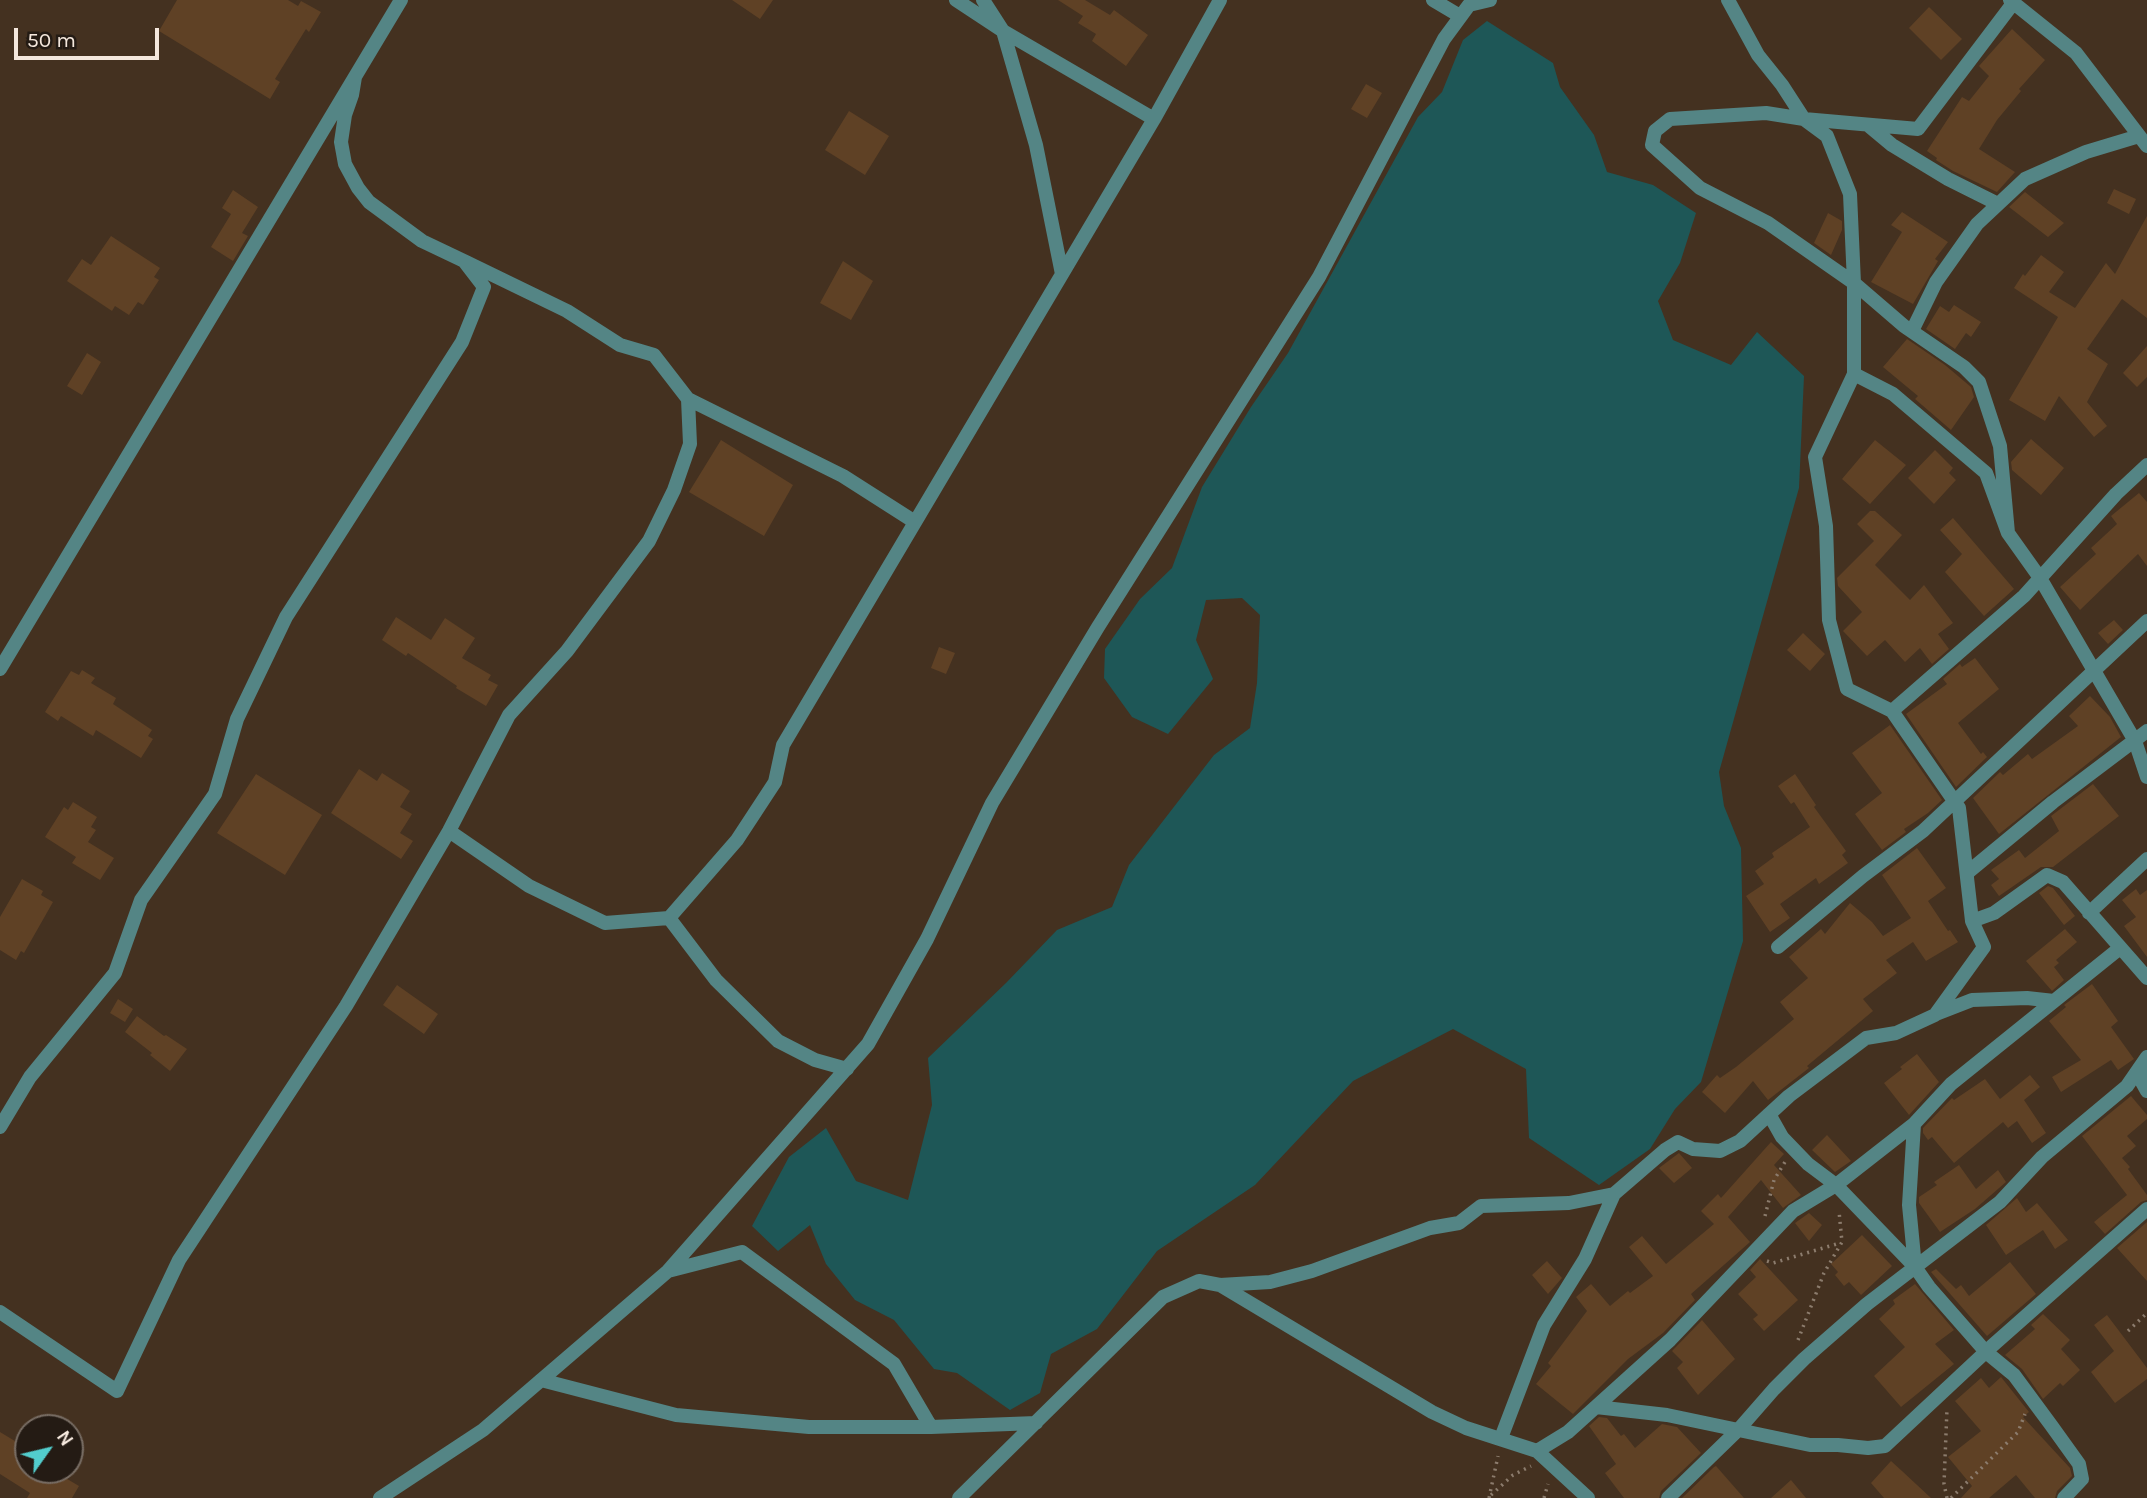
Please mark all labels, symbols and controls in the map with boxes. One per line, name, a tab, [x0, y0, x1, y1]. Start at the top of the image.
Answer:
scale bar	[18, 14, 163, 58]
text: 50 m	[27, 28, 76, 52]
north arrow	[14, 1414, 84, 1484]
text: N	[52, 1427, 78, 1450]

